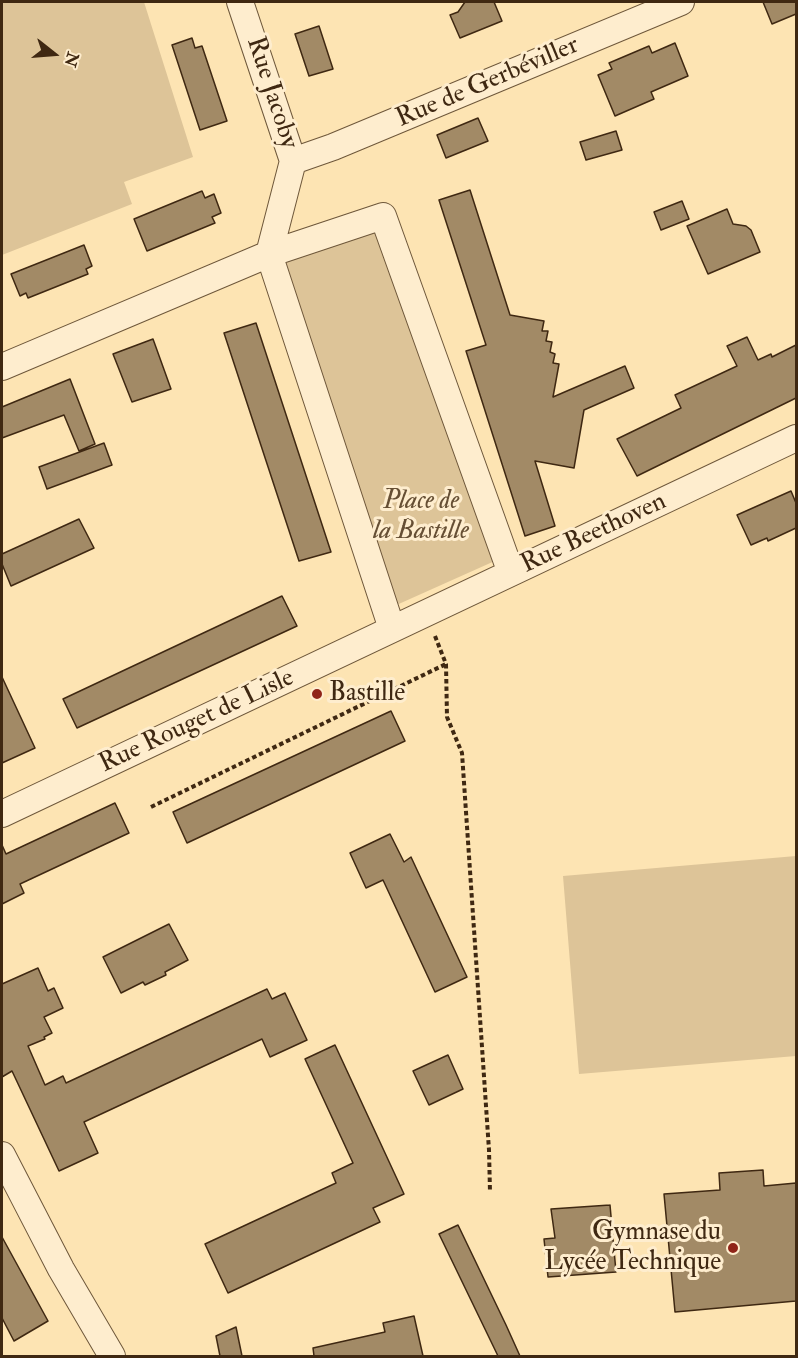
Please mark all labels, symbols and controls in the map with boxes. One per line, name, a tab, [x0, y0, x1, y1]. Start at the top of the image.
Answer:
north arrow	[24, 24, 84, 84]
street label: Rue de Gerbéviller	[392, 31, 584, 135]
street label: Rue Jacoby	[238, 33, 304, 153]
text: N	[60, 49, 83, 69]
park label: Place de la Bastille	[373, 486, 469, 548]
street label: Rue Beethoven	[516, 487, 672, 581]
street label: Rue Rouget de Lisle	[95, 663, 299, 781]
place label: Bastille	[329, 678, 405, 710]
marker: Bastille	[310, 687, 324, 701]
place label: Gymnase du Lycée Technique	[544, 1217, 721, 1278]
marker: Gymnase du Lycée Technique	[726, 1241, 740, 1255]

